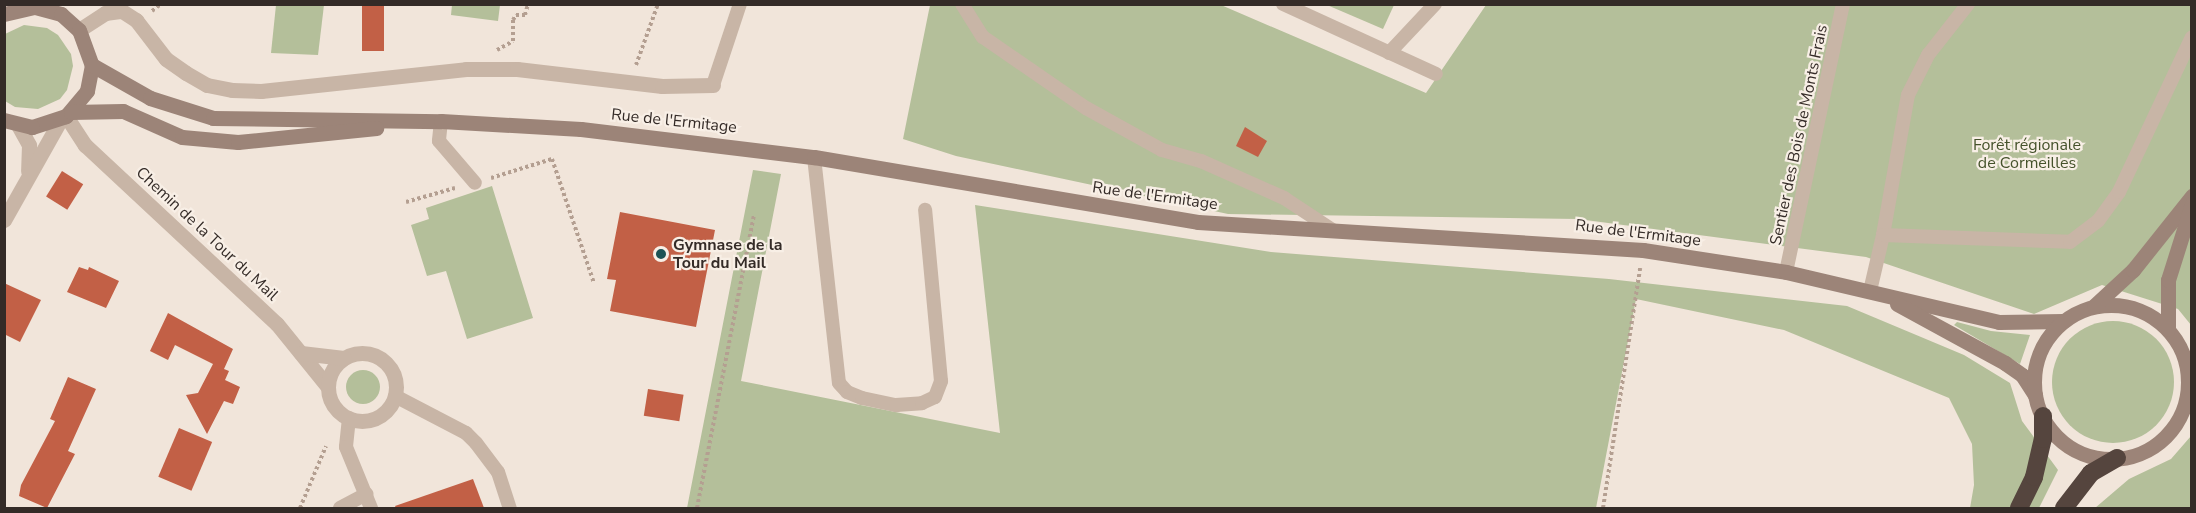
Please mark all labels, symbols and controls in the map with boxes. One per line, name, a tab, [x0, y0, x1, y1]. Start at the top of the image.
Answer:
street label: Sentier des Bois de Monts Frais	[1766, 23, 1832, 247]
street label: Rue de l'Ermitage	[610, 105, 738, 137]
park label: Forêt régionale de Cormeilles	[1973, 135, 2081, 173]
street label: Chemin de la Tour du Mail	[132, 163, 282, 305]
street label: Rue de l'Ermitage	[1091, 178, 1219, 214]
street label: Rue de l'Ermitage	[1574, 216, 1702, 250]
place label: Gymnase de la Tour du Mail	[673, 235, 783, 273]
marker: Gymnase de la Tour du Mail	[654, 247, 668, 261]

